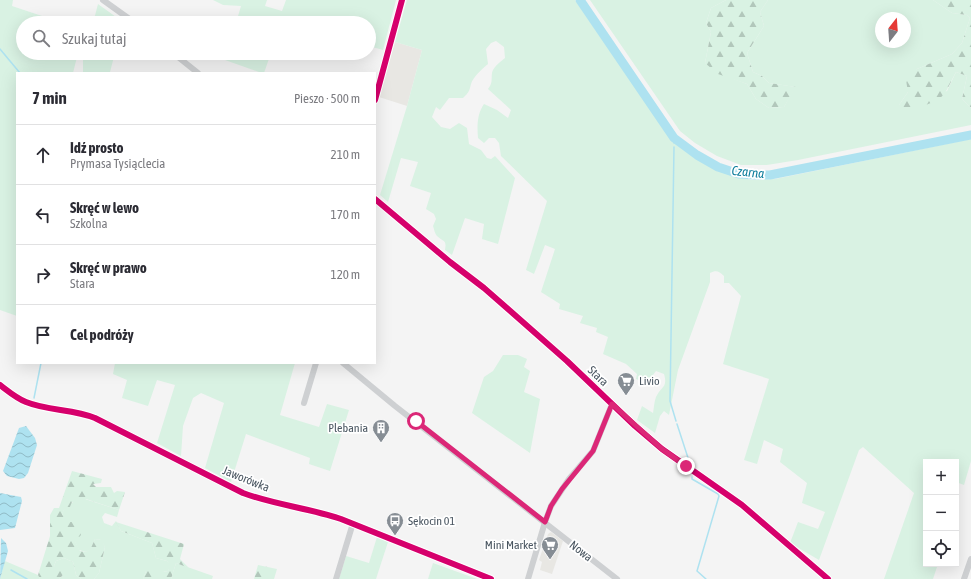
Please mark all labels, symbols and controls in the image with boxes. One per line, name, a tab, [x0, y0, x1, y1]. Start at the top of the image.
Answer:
north arrow	[875, 12, 911, 48]
search box	[16, 16, 376, 60]
icon: search	[30, 27, 52, 49]
text: Szukaj tutaj	[62, 30, 126, 47]
text: 7 min	[32, 88, 67, 108]
text: Pieszo · 500 m	[294, 91, 360, 106]
text: Idź prosto	[70, 139, 124, 156]
icon: ahead	[32, 144, 54, 166]
text: 210 m	[331, 147, 360, 162]
text: Prymasa Tysiąclecia	[70, 156, 165, 171]
water label: Czarna	[731, 163, 765, 181]
text: Skręć w lewo	[70, 199, 139, 216]
icon: left	[32, 204, 54, 226]
text: 170 m	[331, 207, 360, 222]
text: Szkolna	[70, 216, 108, 231]
text: Skręć w prawo	[70, 259, 147, 276]
icon: right	[32, 264, 54, 286]
text: 120 m	[331, 267, 360, 282]
text: Stara	[70, 276, 95, 291]
icon: arrive	[32, 324, 54, 346]
text: Cel podróży	[70, 326, 134, 343]
street label: Stara	[585, 363, 611, 389]
supermarket icon: Livio	[616, 371, 636, 396]
place label: Livio	[639, 374, 660, 388]
route start	[407, 412, 425, 430]
building icon: Plebania	[371, 418, 391, 443]
place label: Plebania	[328, 421, 368, 435]
route end	[677, 457, 695, 475]
map controls	[923, 459, 959, 567]
button: +	[923, 459, 959, 495]
street label: Jaworówka	[221, 463, 271, 495]
button: −	[923, 495, 959, 531]
bus stop icon: Sękocin 01	[385, 511, 405, 536]
place label: Sękocin 01	[408, 514, 455, 528]
button: locate	[923, 531, 959, 567]
supermarket icon: Mini Market	[540, 535, 560, 560]
place label: Mini Market	[485, 538, 538, 552]
street label: Nowa	[567, 538, 595, 564]

